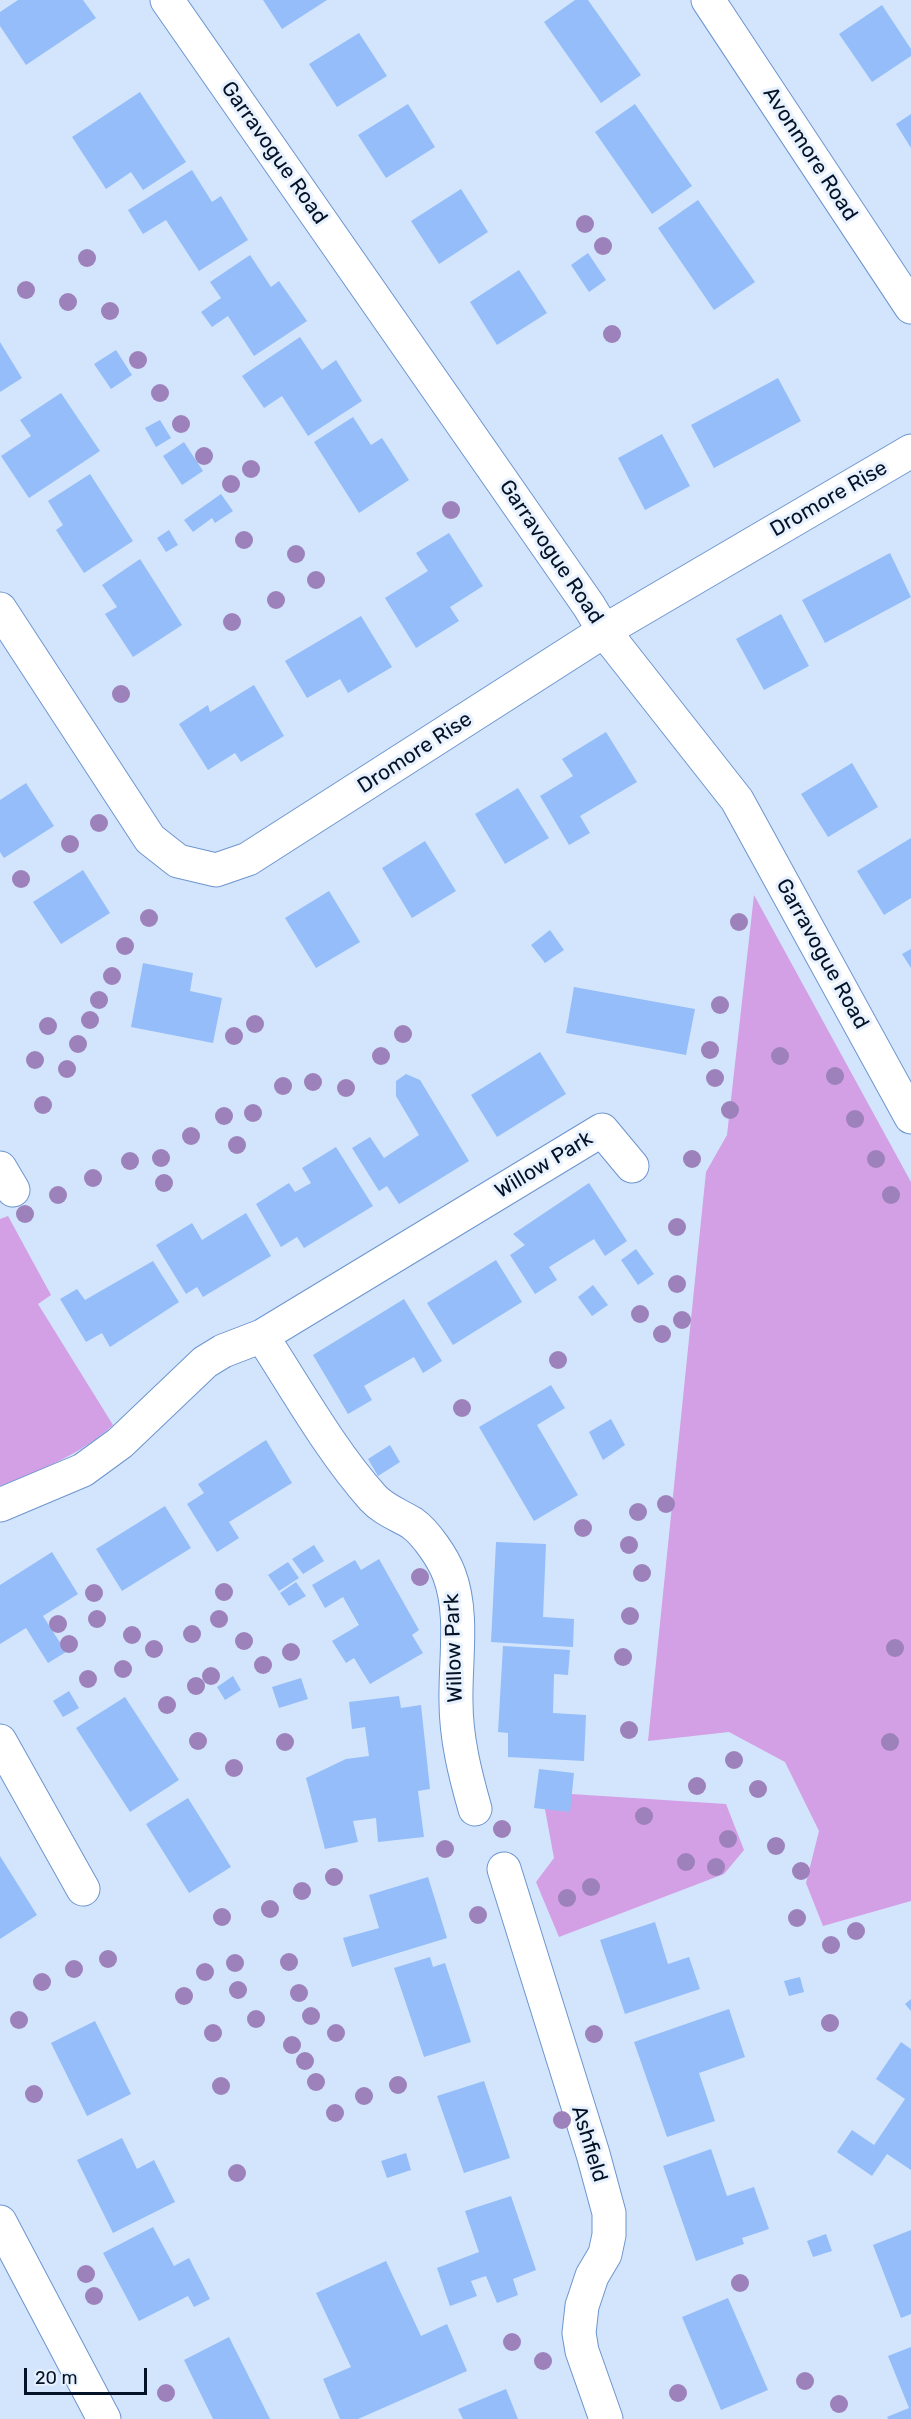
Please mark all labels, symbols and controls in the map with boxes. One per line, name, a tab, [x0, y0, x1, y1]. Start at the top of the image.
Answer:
street label: Garravogue Road	[215, 77, 333, 229]
street label: Avonmore Road	[757, 82, 863, 226]
street label: Dromore Rise	[766, 455, 892, 543]
street label: Garravogue Road	[494, 475, 608, 629]
street label: Dromore Rise	[353, 707, 477, 799]
street label: Garravogue Road	[770, 874, 874, 1034]
street label: Willow Park	[491, 1126, 597, 1204]
street label: Willow Park	[439, 1593, 469, 1703]
street label: Ashfield	[566, 2103, 612, 2185]
scale bar	[27, 2356, 150, 2394]
text: 20 m	[35, 2367, 77, 2389]

